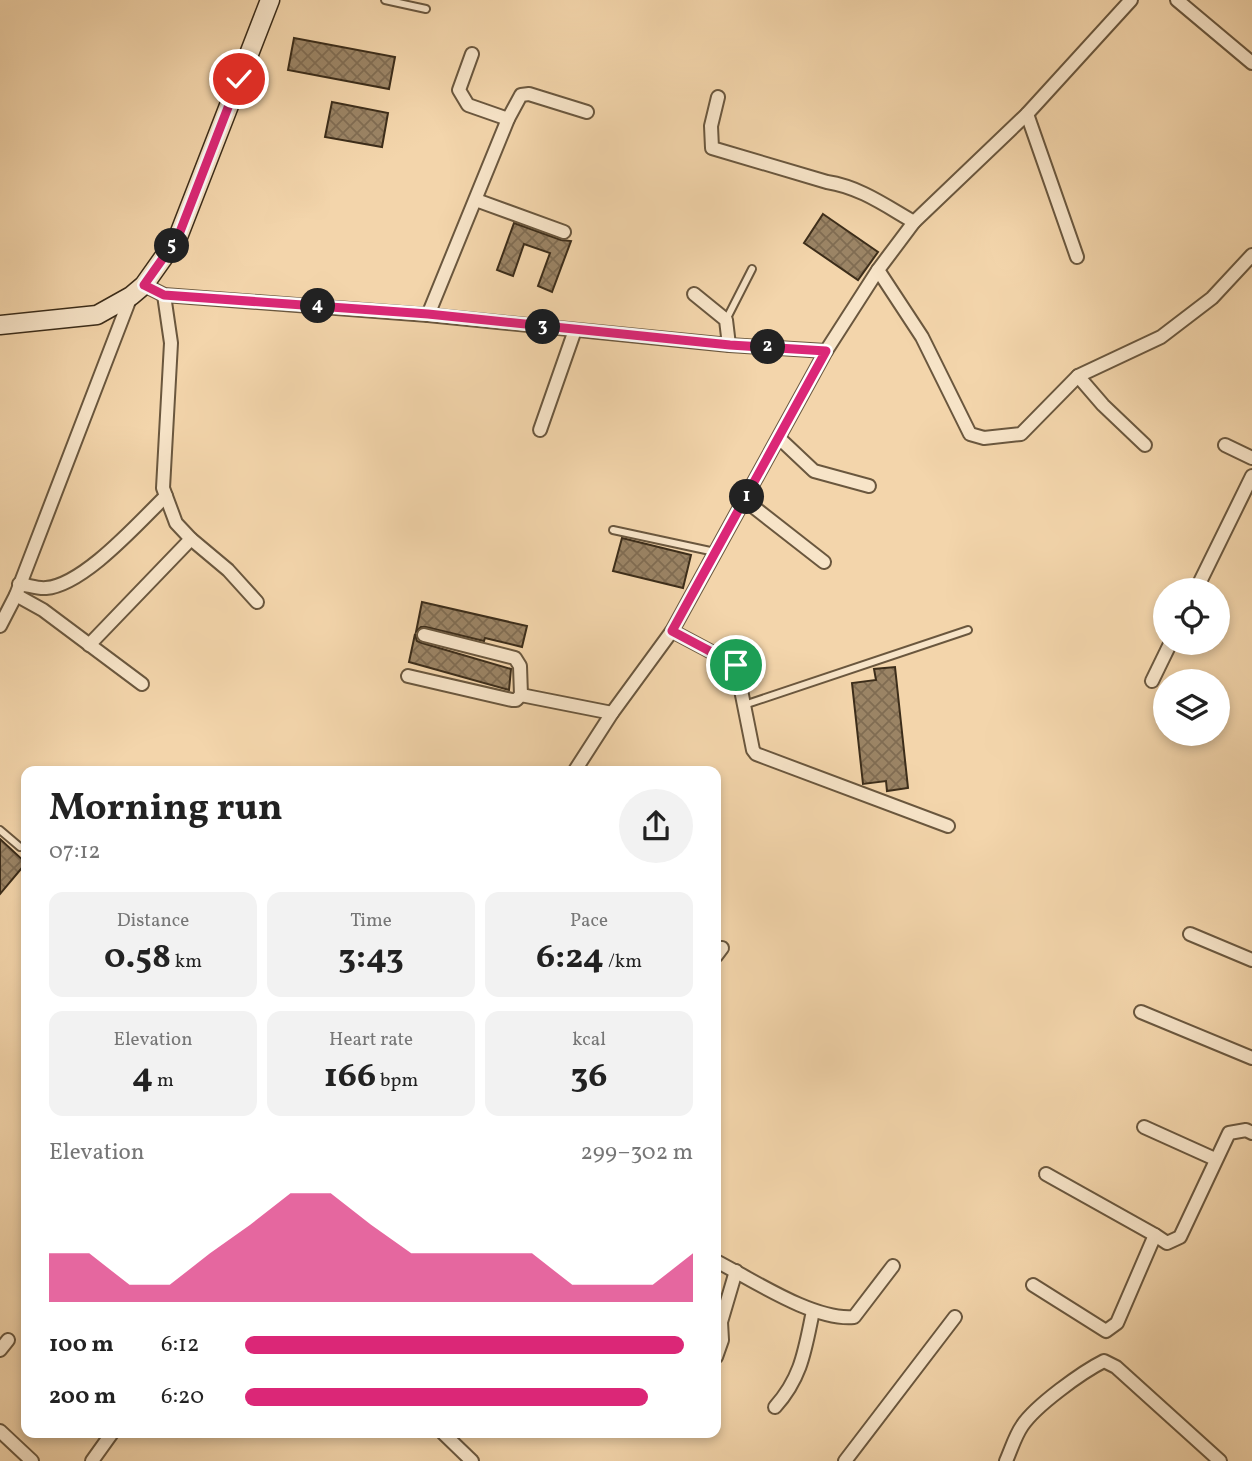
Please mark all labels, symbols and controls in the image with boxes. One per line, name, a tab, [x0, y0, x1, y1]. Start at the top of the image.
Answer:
pin	[209, 49, 269, 109]
icon: check	[220, 60, 258, 98]
pin: 5	[154, 229, 190, 264]
text: 5	[167, 232, 176, 258]
pin: 4	[300, 288, 336, 324]
text: 4	[312, 292, 323, 318]
pin: 3	[526, 310, 560, 344]
text: 3	[538, 313, 547, 339]
pin: 2	[750, 330, 786, 364]
text: 2	[763, 333, 772, 359]
pin: 1	[730, 480, 764, 514]
text: 1	[743, 483, 750, 509]
map controls	[1153, 578, 1230, 746]
button: locate	[1153, 578, 1230, 655]
pin	[706, 635, 766, 695]
icon: arrive	[717, 646, 755, 684]
button: layers	[1153, 669, 1230, 746]
text: Morning run	[49, 783, 283, 836]
button: share	[619, 789, 693, 863]
text: 07:12	[49, 836, 101, 868]
text: Distance	[117, 908, 189, 934]
text: Time	[350, 908, 392, 934]
text: Pace	[570, 908, 608, 934]
text: 0.58	[104, 934, 171, 982]
text: 3:43	[338, 934, 404, 982]
text: 6:24	[536, 934, 604, 982]
text: km	[171, 949, 202, 975]
text: /km	[604, 949, 642, 975]
text: Elevation	[114, 1027, 192, 1053]
text: Heart rate	[329, 1027, 413, 1053]
text: kcal	[572, 1027, 606, 1053]
text: 4	[132, 1053, 153, 1101]
text: 166	[324, 1053, 376, 1101]
text: 36	[570, 1053, 608, 1101]
text: m	[153, 1068, 174, 1094]
text: bpm	[376, 1068, 418, 1094]
text: Elevation	[49, 1137, 145, 1169]
text: 299–302 m	[581, 1137, 693, 1169]
text: 100 m	[49, 1329, 114, 1361]
text: 6:12	[161, 1329, 199, 1361]
text: 200 m	[49, 1381, 116, 1413]
text: 6:20	[161, 1381, 204, 1413]

